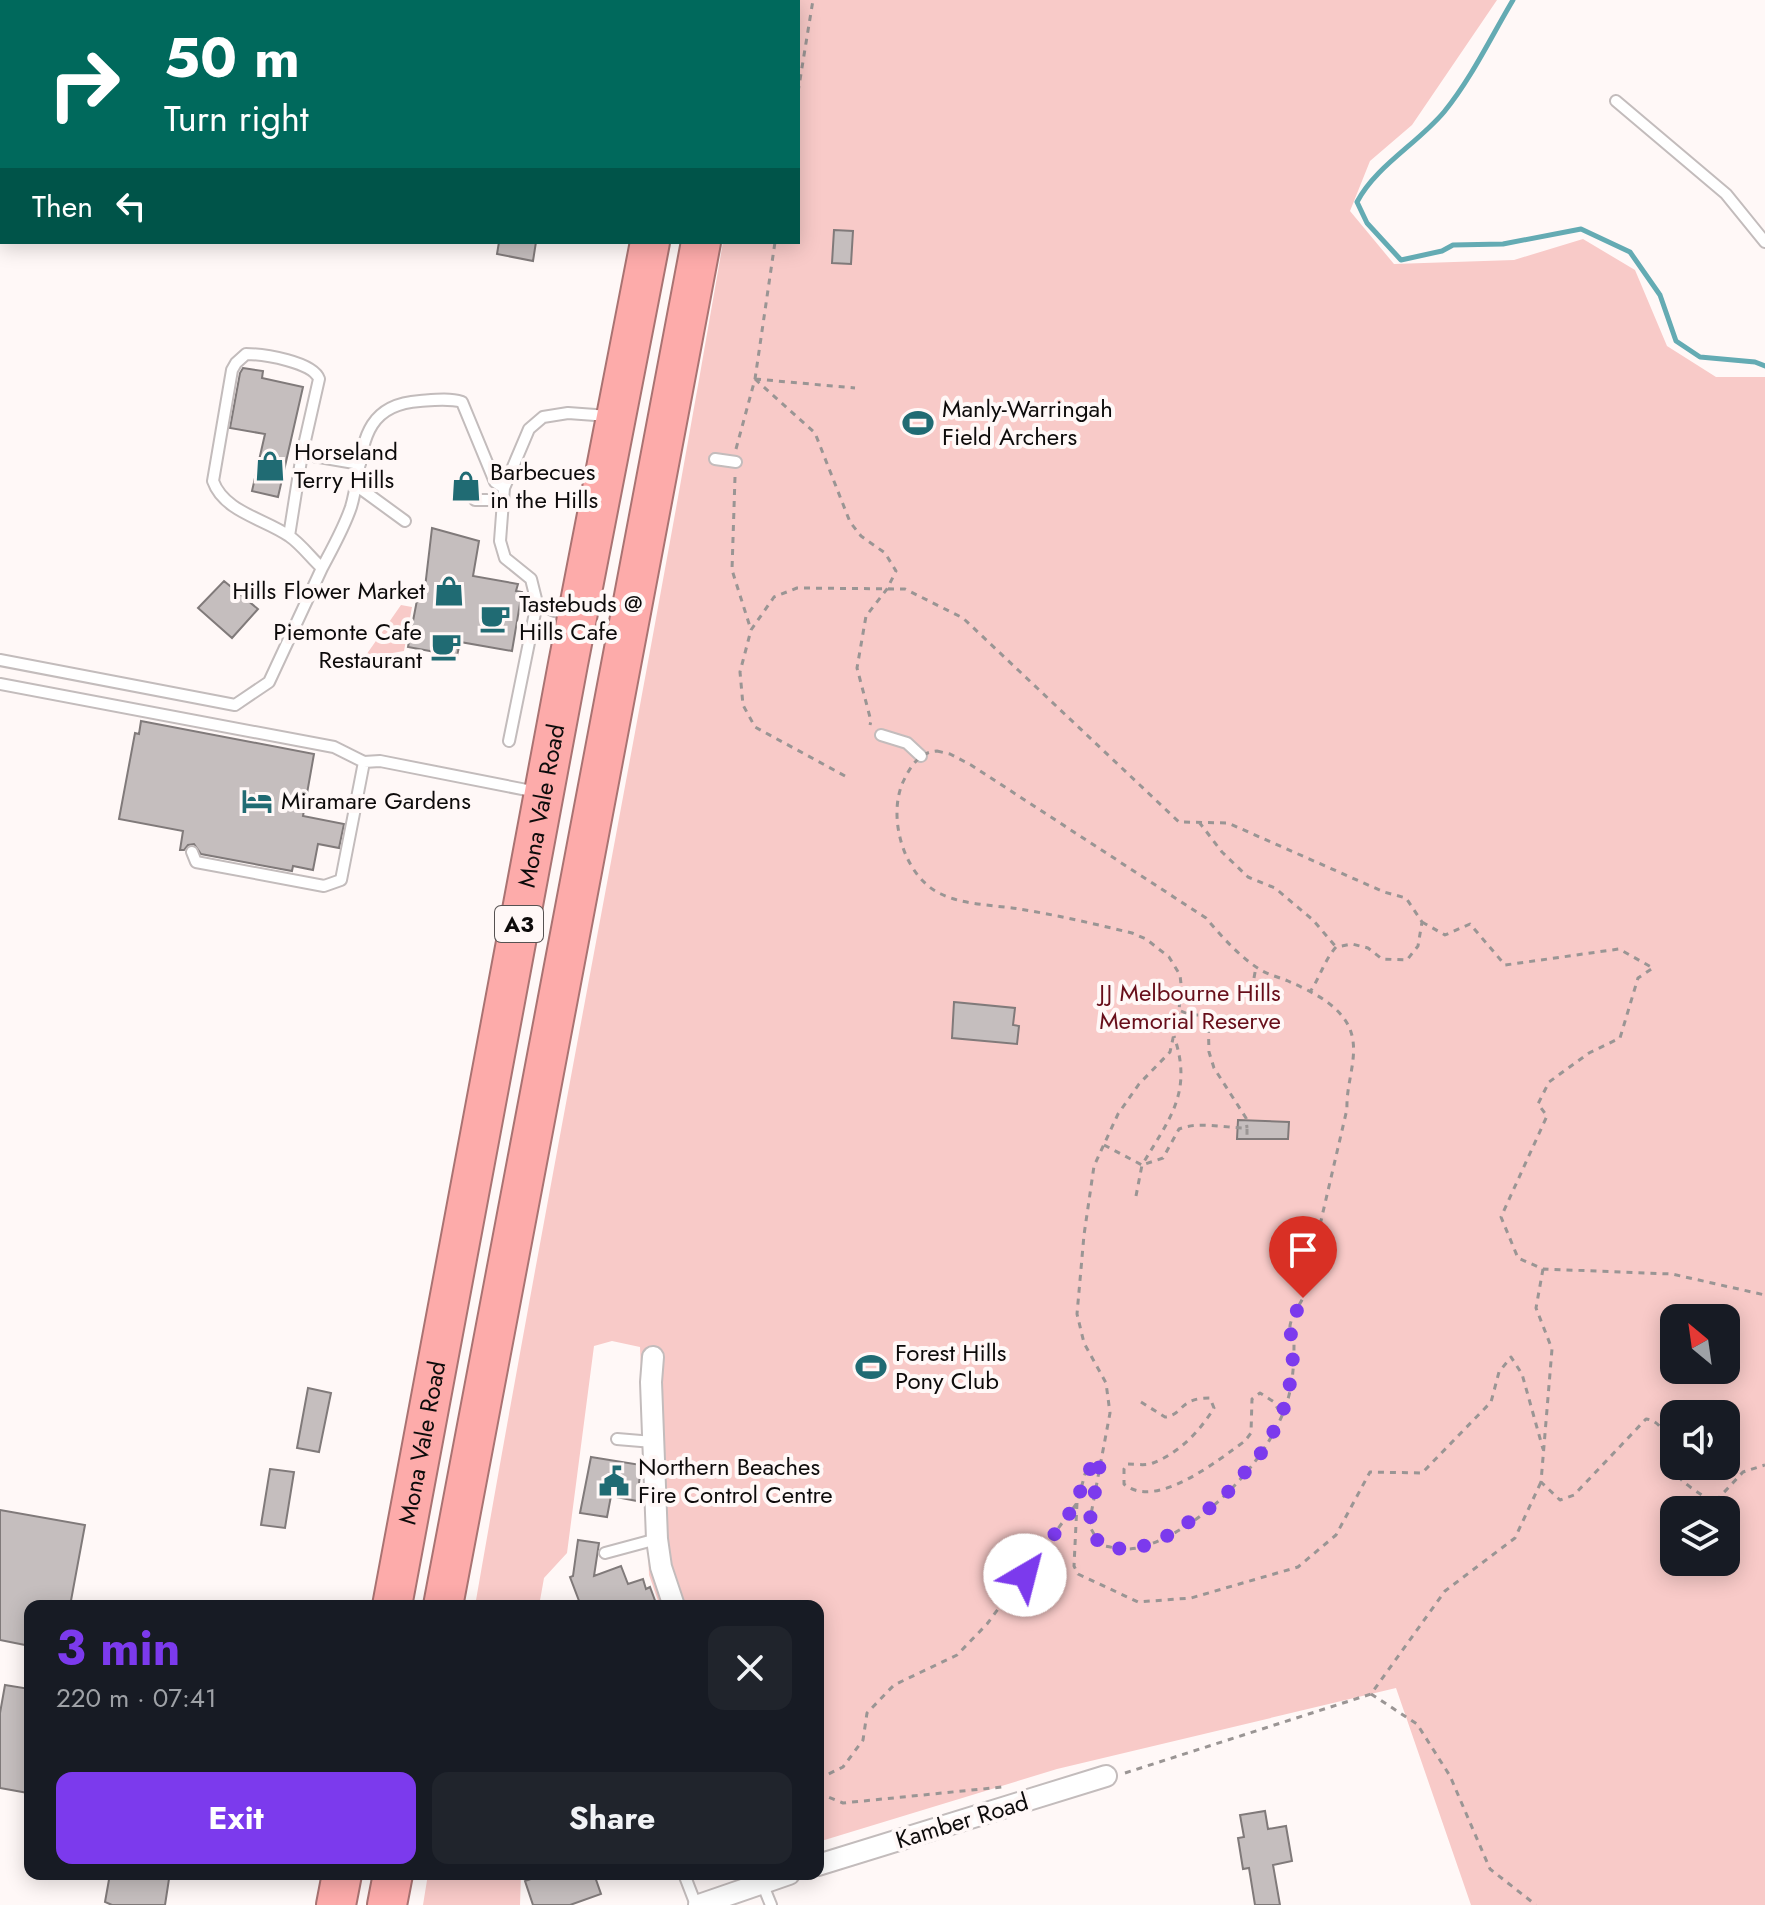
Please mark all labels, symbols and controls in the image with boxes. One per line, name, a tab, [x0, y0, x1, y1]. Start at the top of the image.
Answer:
text: 50 m	[164, 17, 300, 98]
icon: right	[32, 32, 136, 136]
text: Turn right	[164, 92, 309, 144]
icon: left	[109, 184, 153, 228]
text: Then	[32, 185, 93, 228]
place label: Manly-Warringah Field Archers	[942, 391, 1113, 454]
sports icon: Manly-Warringah Field Archers	[901, 406, 935, 440]
place label: Horseland Terry Hills	[294, 434, 398, 497]
shop icon: Horseland Terry Hills	[253, 449, 287, 483]
place label: Barbecues in the Hills	[490, 454, 598, 517]
shop icon: Barbecues in the Hills	[449, 469, 483, 503]
place label: Hills Flower Market	[232, 573, 425, 608]
shop icon: Hills Flower Market	[432, 574, 466, 608]
place label: Tastebuds @ Hills Cafe	[519, 586, 642, 649]
cafe icon: Tastebuds @ Hills Cafe	[478, 601, 512, 635]
place label: Piemonte Cafe Restaurant	[273, 614, 422, 677]
cafe icon: Piemonte Cafe Restaurant	[429, 629, 463, 663]
street label: Mona Vale Road	[509, 721, 573, 890]
place label: Miramare Gardens	[281, 783, 471, 818]
hotel icon: Miramare Gardens	[240, 784, 274, 818]
road number: A3	[495, 906, 543, 942]
park label: JJ Melbourne Hills Memorial Reserve	[1096, 975, 1281, 1038]
pin	[1269, 1216, 1337, 1298]
icon: arrive	[1281, 1228, 1325, 1272]
north arrow	[1660, 1304, 1740, 1384]
map controls	[1660, 1304, 1740, 1576]
place label: Forest Hills Pony Club	[895, 1335, 1006, 1398]
sports icon: Forest Hills Pony Club	[854, 1350, 888, 1384]
street label: Mona Vale Road	[390, 1358, 454, 1527]
button: sound	[1660, 1400, 1740, 1480]
place label: Northern Beaches Fire Control Centre	[638, 1449, 833, 1512]
public building icon: Northern Beaches Fire Control Centre	[597, 1464, 631, 1498]
button: layers	[1660, 1496, 1740, 1576]
position arrow	[983, 1533, 1067, 1617]
text: 3 min	[56, 1614, 180, 1683]
button: close	[708, 1626, 792, 1710]
text: 220 m · 07:41	[56, 1679, 217, 1717]
button: Exit	[56, 1772, 416, 1864]
button: Share	[432, 1772, 792, 1864]
street label: Kamber Road	[891, 1784, 1033, 1857]

